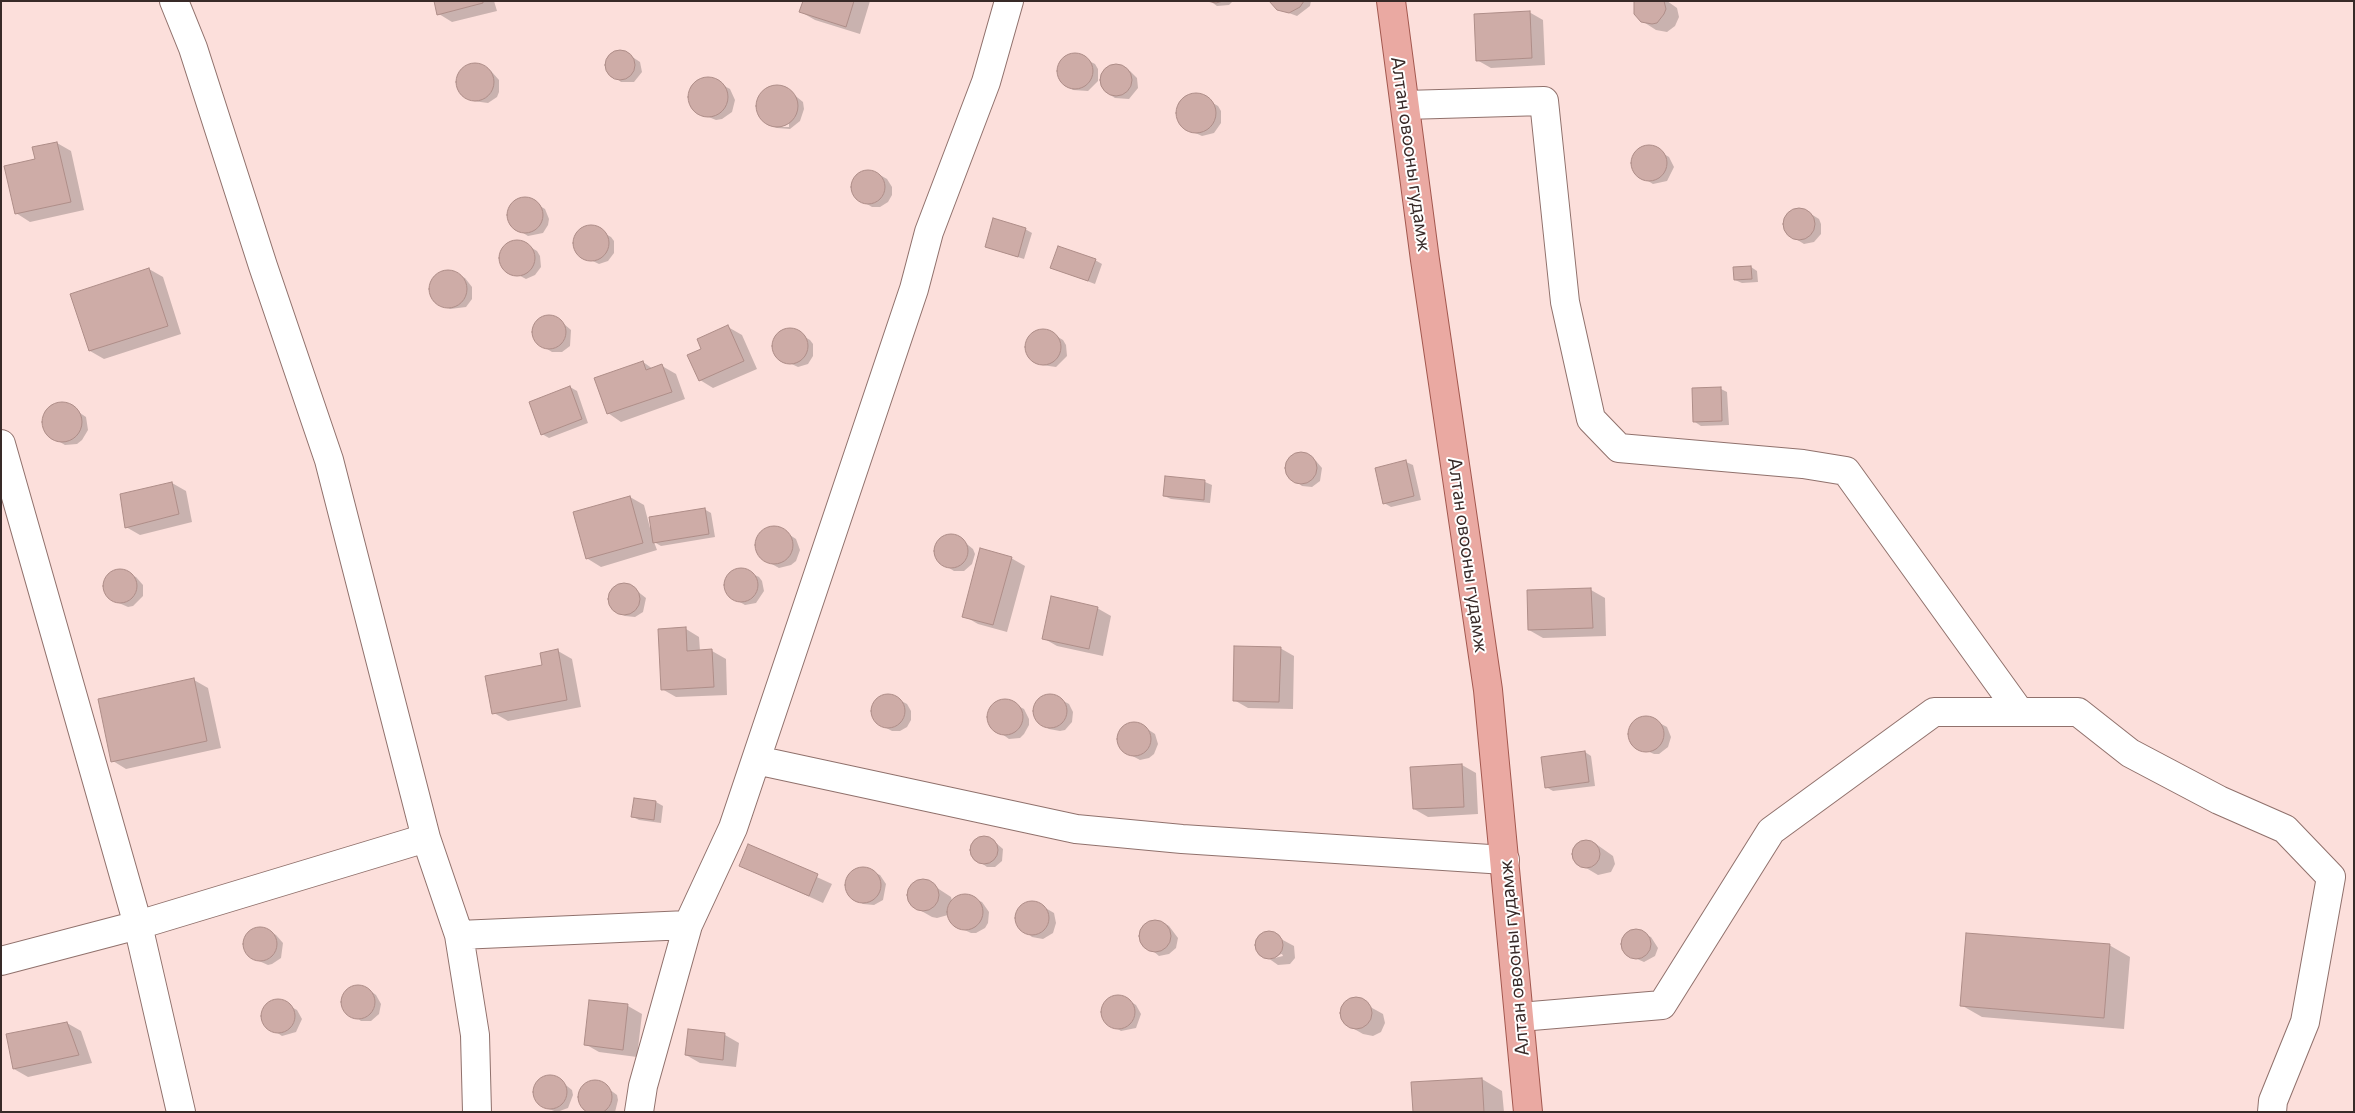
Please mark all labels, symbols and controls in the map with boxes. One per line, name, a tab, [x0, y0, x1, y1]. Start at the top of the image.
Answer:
street label: Алтан овооны гудамж	[1386, 55, 1436, 253]
street label: Алтан овооны гудамж	[1443, 456, 1493, 654]
street label: Алтан овооны гудамж	[1494, 859, 1534, 1057]

